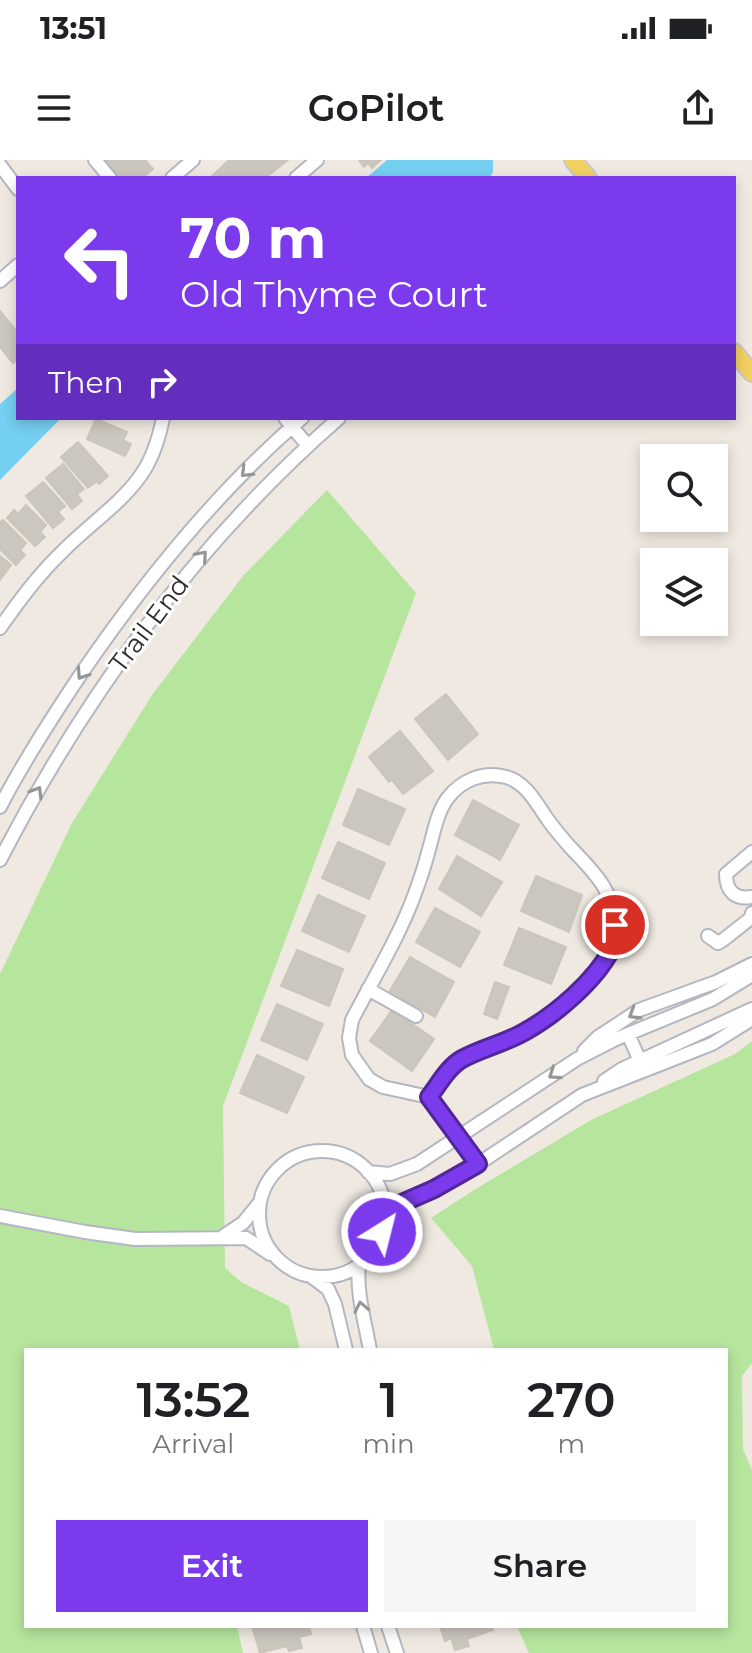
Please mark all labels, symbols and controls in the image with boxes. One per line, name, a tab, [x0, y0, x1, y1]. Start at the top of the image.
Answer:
text: 13:51	[40, 10, 107, 47]
icon: menu	[32, 86, 76, 130]
text: GoPilot	[308, 86, 444, 130]
icon: share	[676, 86, 720, 130]
text: 70 m	[180, 204, 326, 272]
icon: left	[48, 208, 152, 312]
text: Old Thyme Court	[180, 272, 488, 316]
icon: right	[140, 360, 184, 404]
text: Then	[48, 364, 124, 401]
map controls	[640, 444, 728, 636]
button: search	[640, 444, 728, 532]
one-way arrow	[241, 463, 255, 477]
button: layers	[640, 548, 728, 636]
one-way arrow	[192, 551, 207, 566]
street label: Trail End	[102, 569, 196, 679]
one-way arrow	[77, 665, 92, 679]
one-way arrow	[27, 786, 43, 801]
pin	[581, 891, 649, 959]
icon: arrive	[593, 903, 637, 947]
one-way arrow	[628, 1004, 643, 1020]
one-way arrow	[548, 1065, 563, 1080]
position arrow	[340, 1190, 424, 1274]
one-way arrow	[353, 1301, 370, 1315]
text: 13:52	[136, 1371, 250, 1429]
text: 1	[379, 1371, 398, 1429]
text: 270	[527, 1371, 616, 1429]
text: Arrival	[152, 1428, 234, 1460]
text: min	[363, 1428, 415, 1460]
text: m	[558, 1428, 585, 1460]
button: Exit	[56, 1520, 368, 1612]
button: Share	[384, 1520, 696, 1612]

